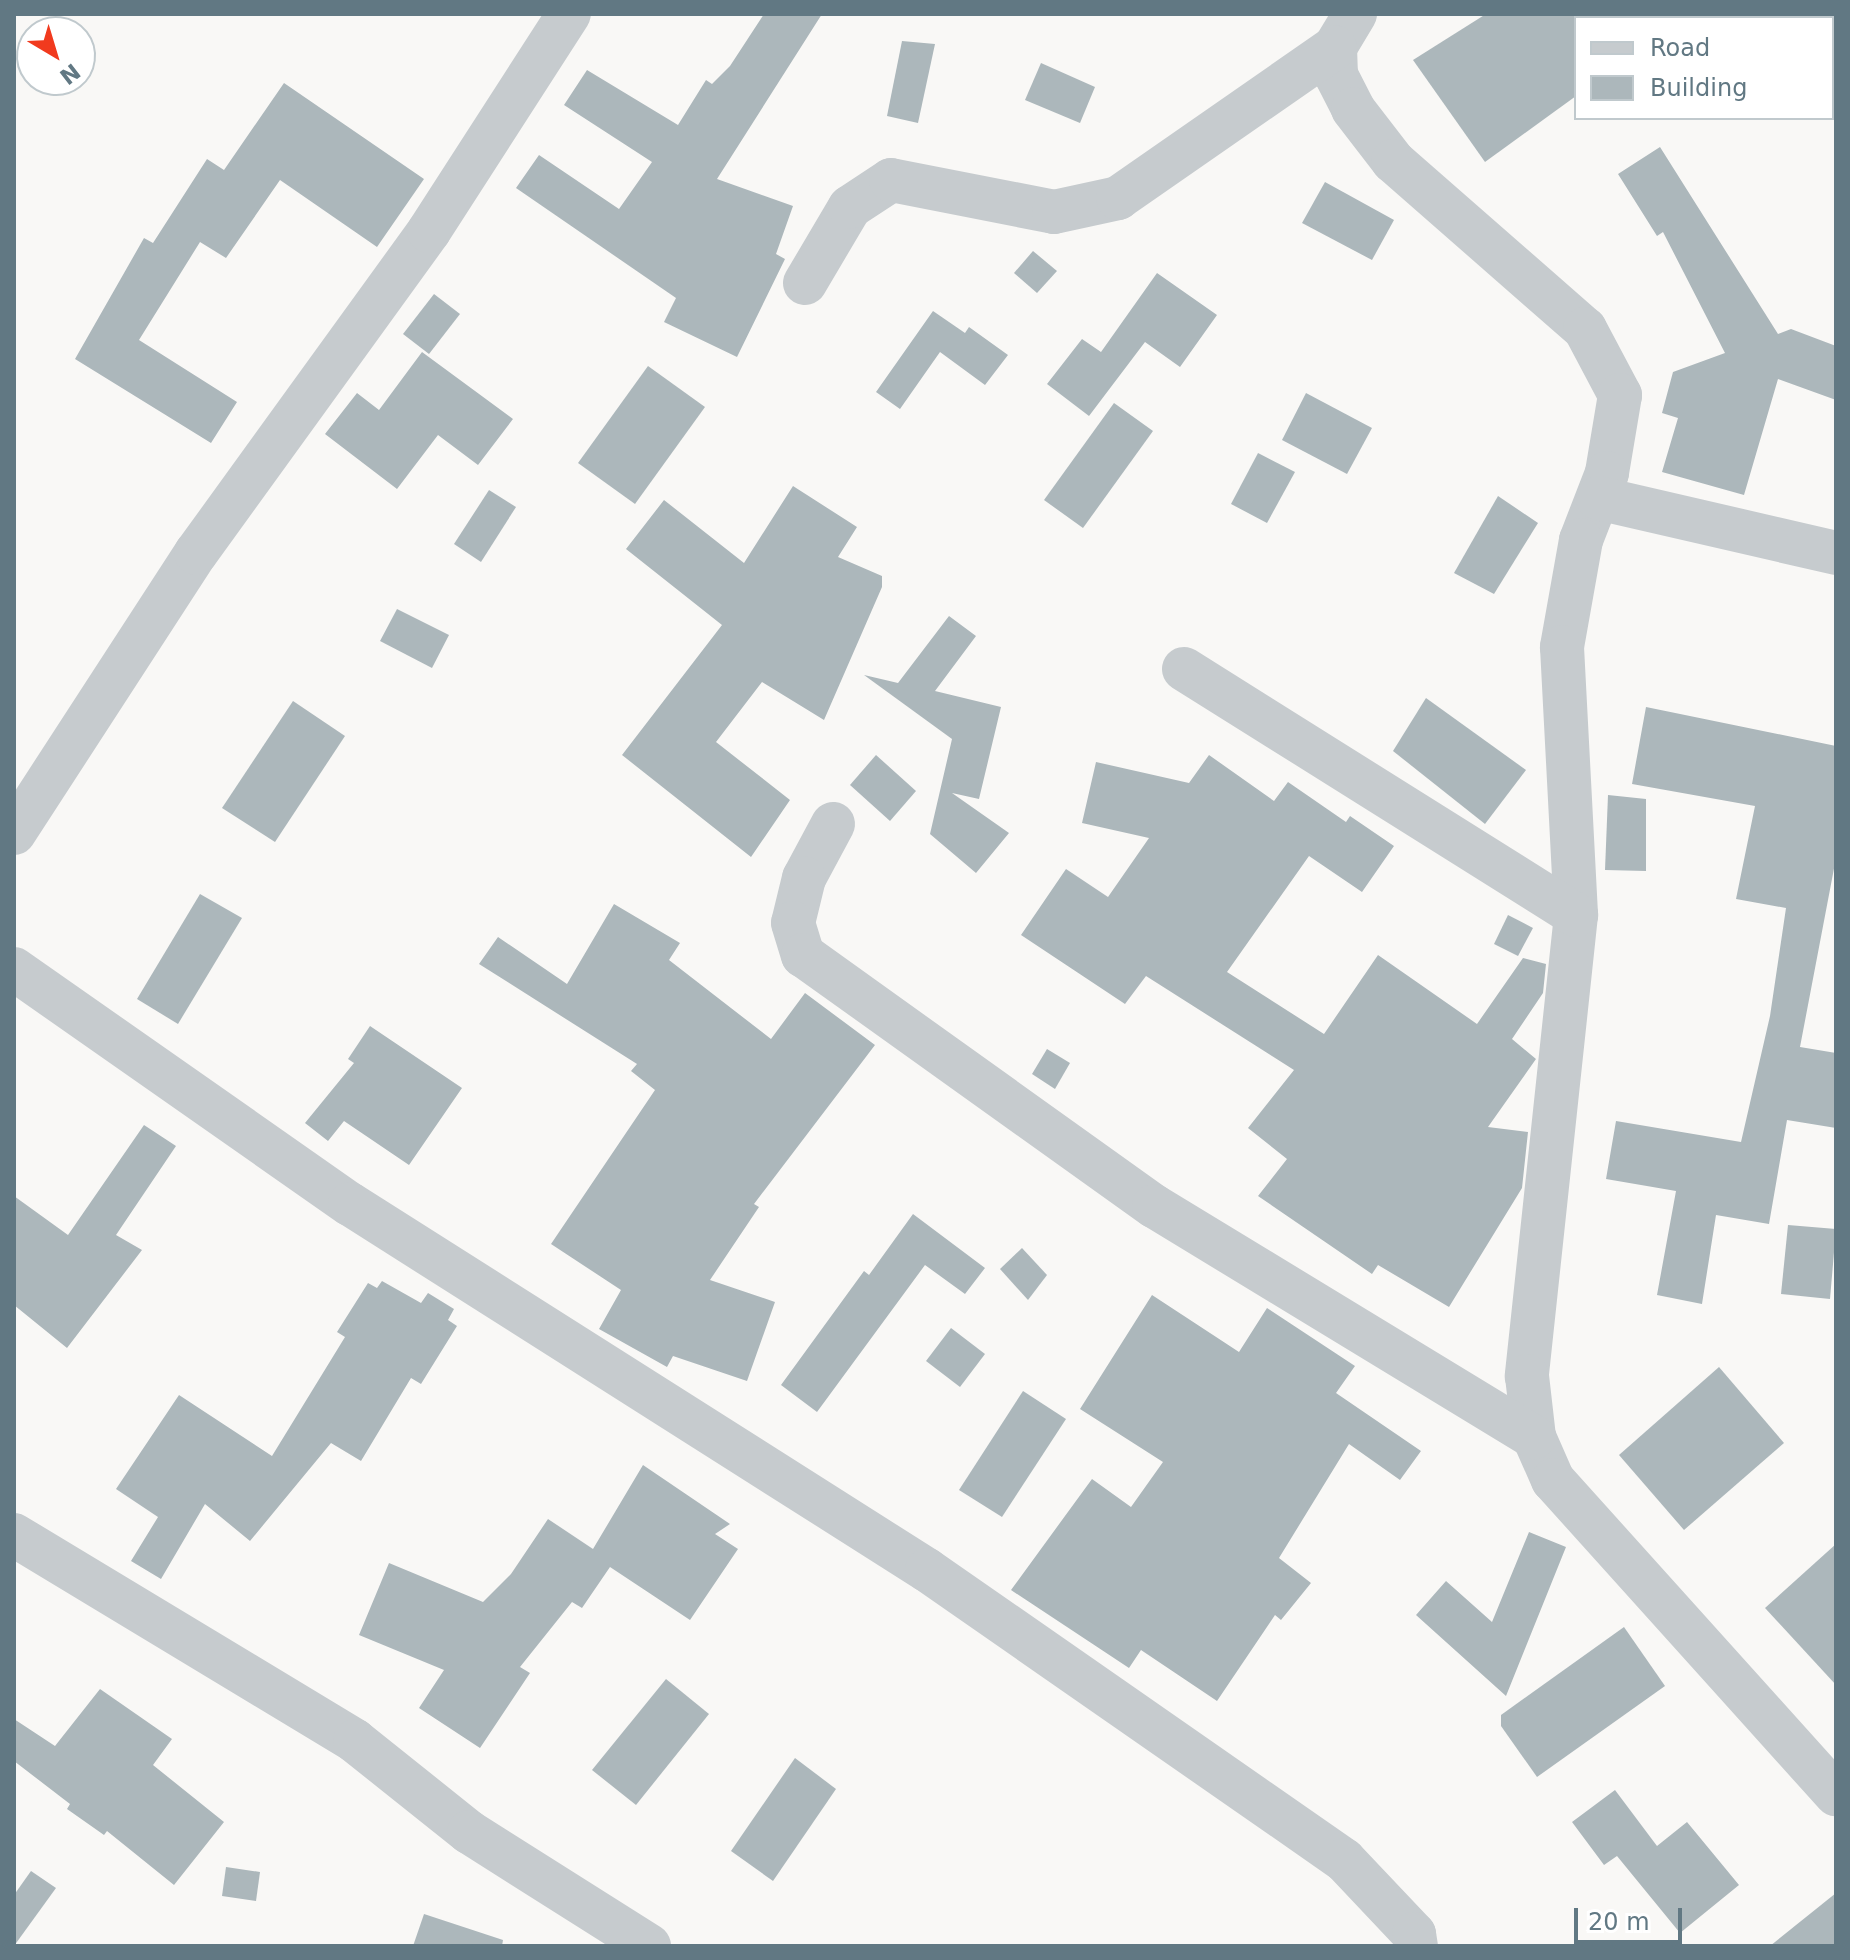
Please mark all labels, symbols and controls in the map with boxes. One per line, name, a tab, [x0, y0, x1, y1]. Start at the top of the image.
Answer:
north arrow	[16, 16, 96, 96]
legend	[1574, 16, 1834, 120]
text: Road	[1650, 34, 1710, 62]
text: N	[55, 58, 85, 89]
text: Building	[1650, 74, 1747, 102]
scale bar	[1578, 1892, 1686, 1942]
text: 20 m	[1588, 1908, 1650, 1936]

